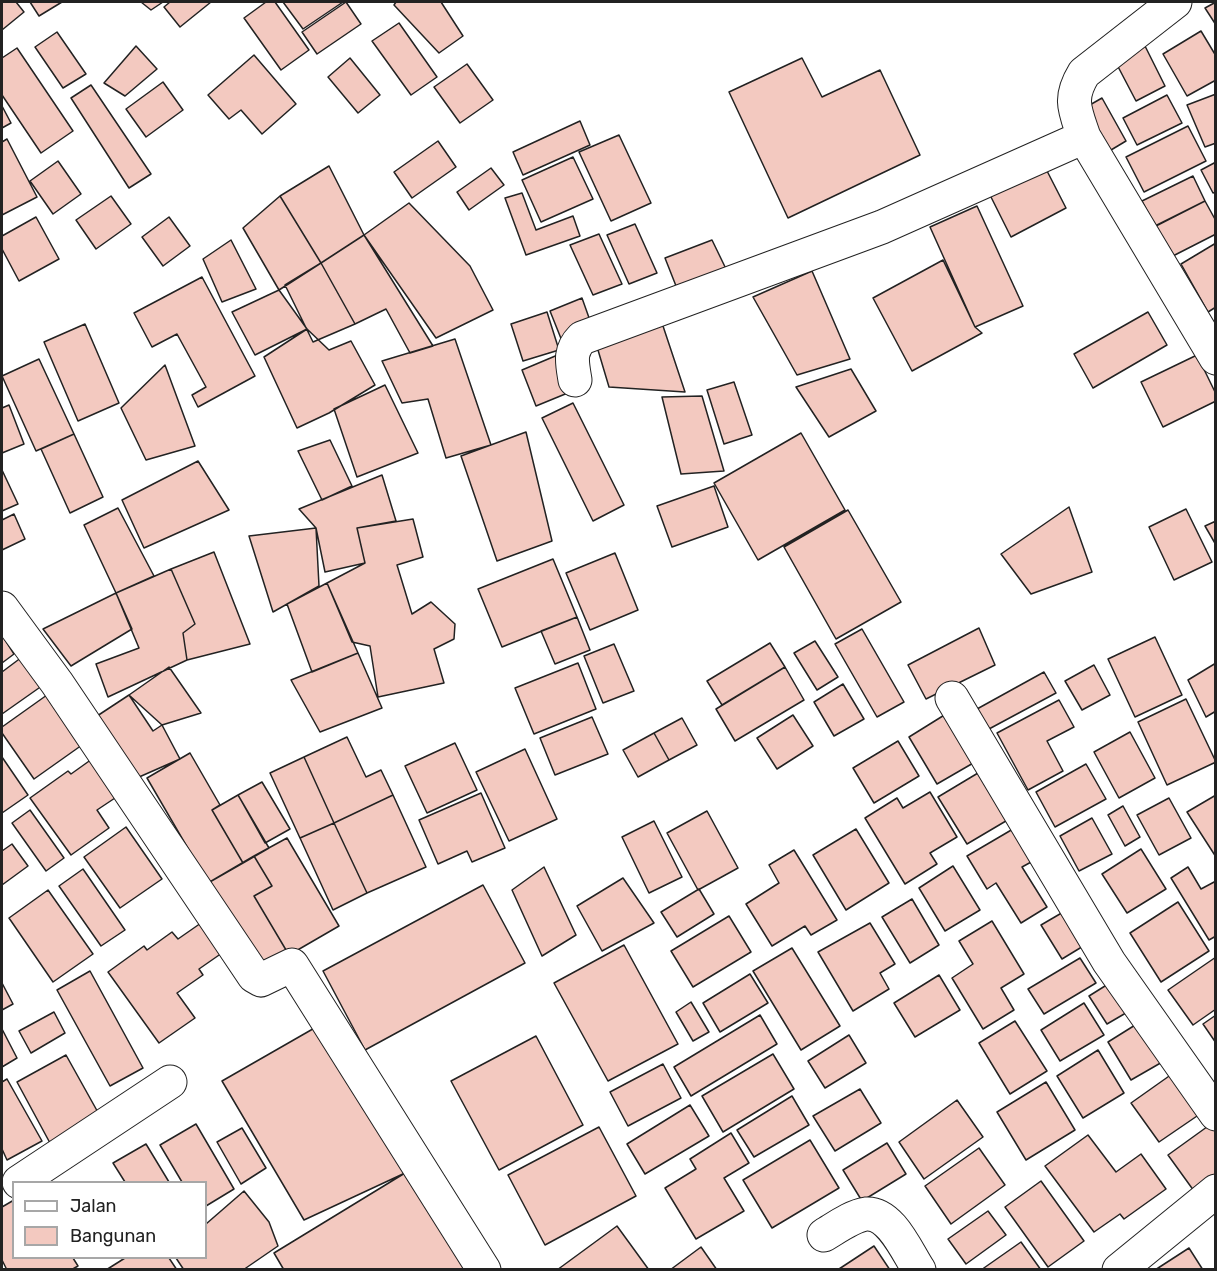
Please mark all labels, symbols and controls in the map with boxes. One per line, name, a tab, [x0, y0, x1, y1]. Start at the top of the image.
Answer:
legend	[12, 1181, 207, 1259]
text: Jalan	[70, 1195, 117, 1217]
text: Bangunan	[70, 1225, 156, 1247]

